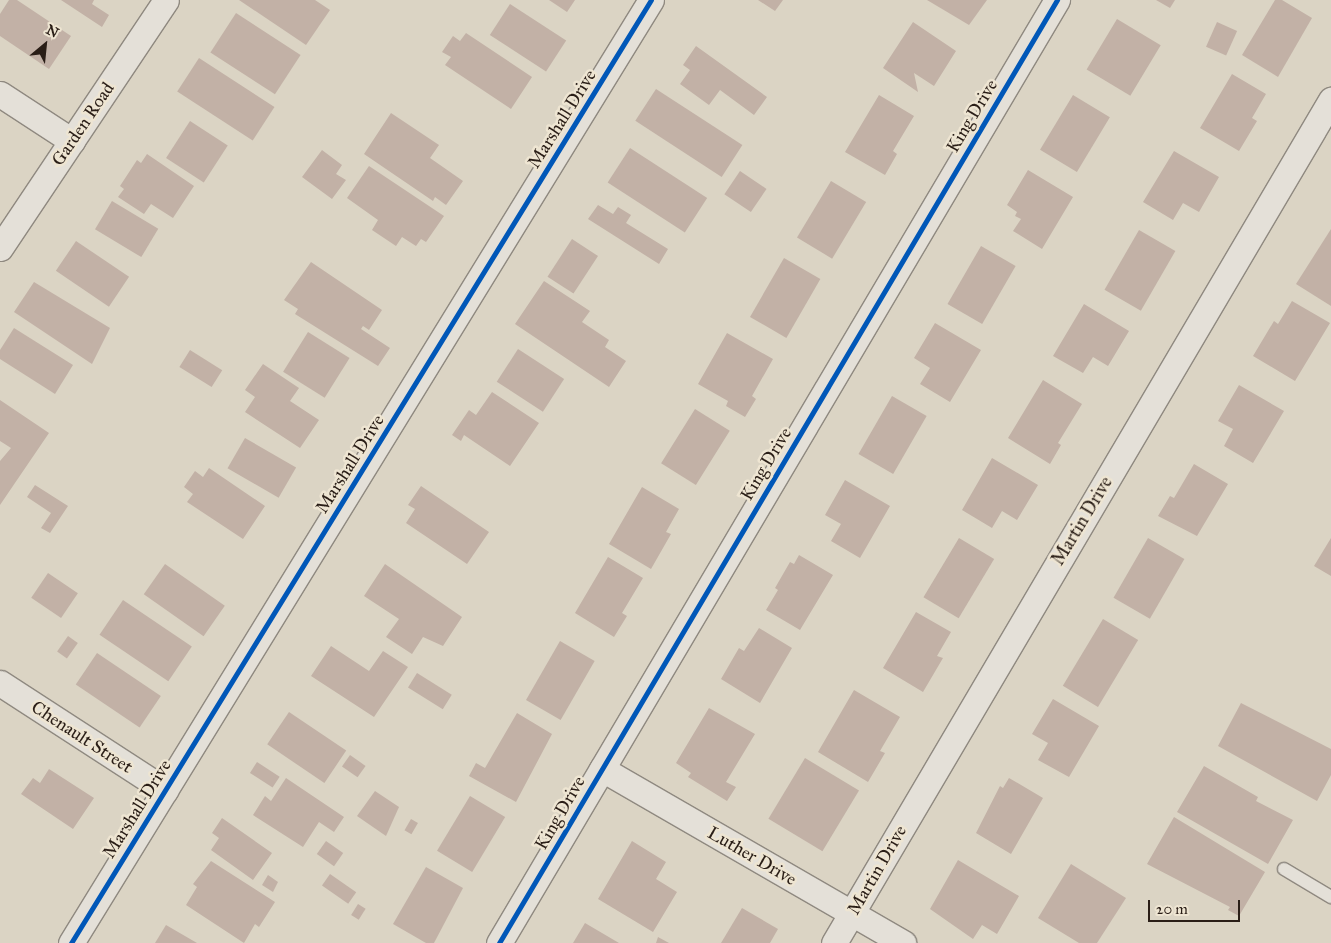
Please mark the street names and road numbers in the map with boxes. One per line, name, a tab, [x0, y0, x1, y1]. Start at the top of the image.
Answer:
street label: Marshall Drive	[523, 66, 601, 172]
street label: King Drive	[942, 76, 1002, 156]
street label: Garden Road	[47, 78, 119, 170]
street label: Marshall Drive	[311, 411, 389, 517]
street label: King Drive	[736, 424, 796, 504]
street label: Martin Drive	[1047, 473, 1117, 569]
street label: Chenault Street	[27, 696, 137, 778]
street label: Marshall Drive	[98, 756, 176, 862]
street label: King Drive	[530, 772, 590, 854]
street label: Luther Drive	[704, 822, 800, 890]
street label: Martin Drive	[843, 822, 911, 918]

